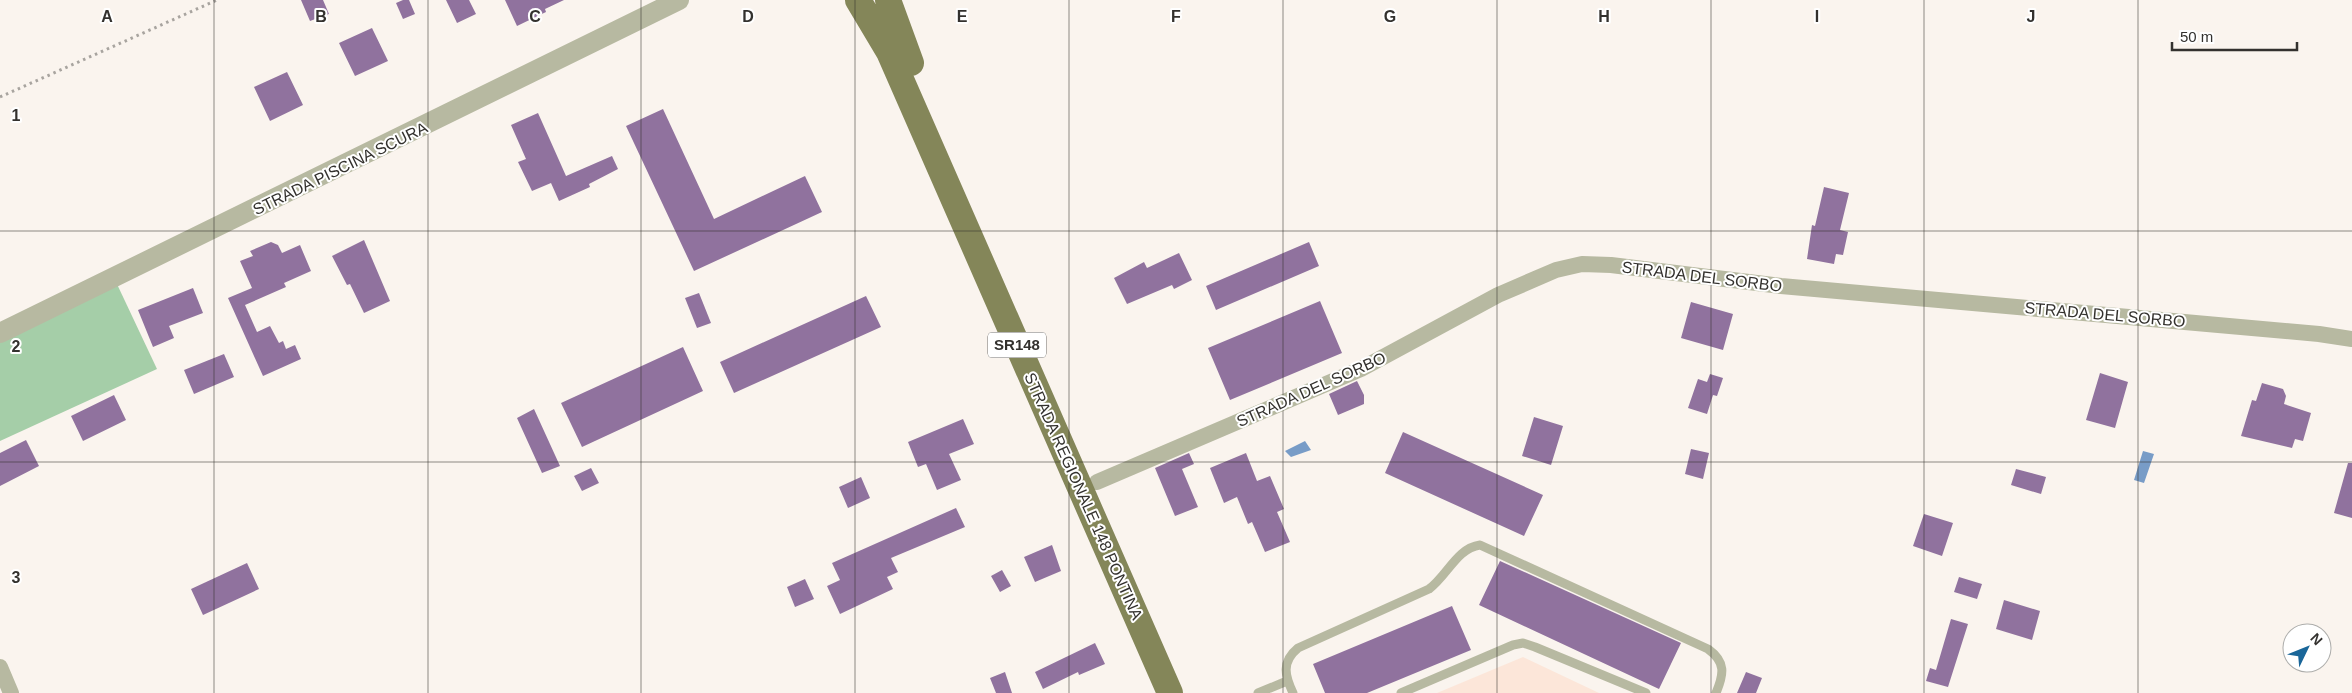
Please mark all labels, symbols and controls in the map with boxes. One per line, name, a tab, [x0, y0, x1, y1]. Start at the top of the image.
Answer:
text: A	[101, 8, 113, 25]
text: B	[315, 8, 327, 25]
text: C	[529, 8, 541, 25]
text: D	[742, 8, 754, 25]
text: E	[957, 8, 968, 25]
text: F	[1171, 8, 1181, 25]
text: G	[1384, 8, 1396, 25]
text: H	[1598, 8, 1610, 25]
text: I	[1815, 8, 1819, 25]
text: J	[2027, 8, 2035, 25]
scale bar	[2172, 20, 2297, 52]
text: 50 m	[2180, 28, 2213, 45]
text: 1	[12, 107, 21, 124]
street label: STRADA PISCINA SCURA	[250, 119, 431, 218]
street label: STRADA DEL SORBO	[1621, 258, 1783, 295]
street label: STRADA DEL SORBO	[2024, 299, 2186, 330]
road number: SR148	[988, 332, 1046, 358]
text: 2	[12, 338, 21, 355]
street label: STRADA DEL SORBO	[1234, 349, 1388, 430]
street label: STRADA REGIONALE 148 PONTINA	[1021, 370, 1146, 623]
text: 3	[12, 569, 21, 586]
north arrow	[2282, 623, 2332, 673]
text: N	[2307, 630, 2326, 648]

